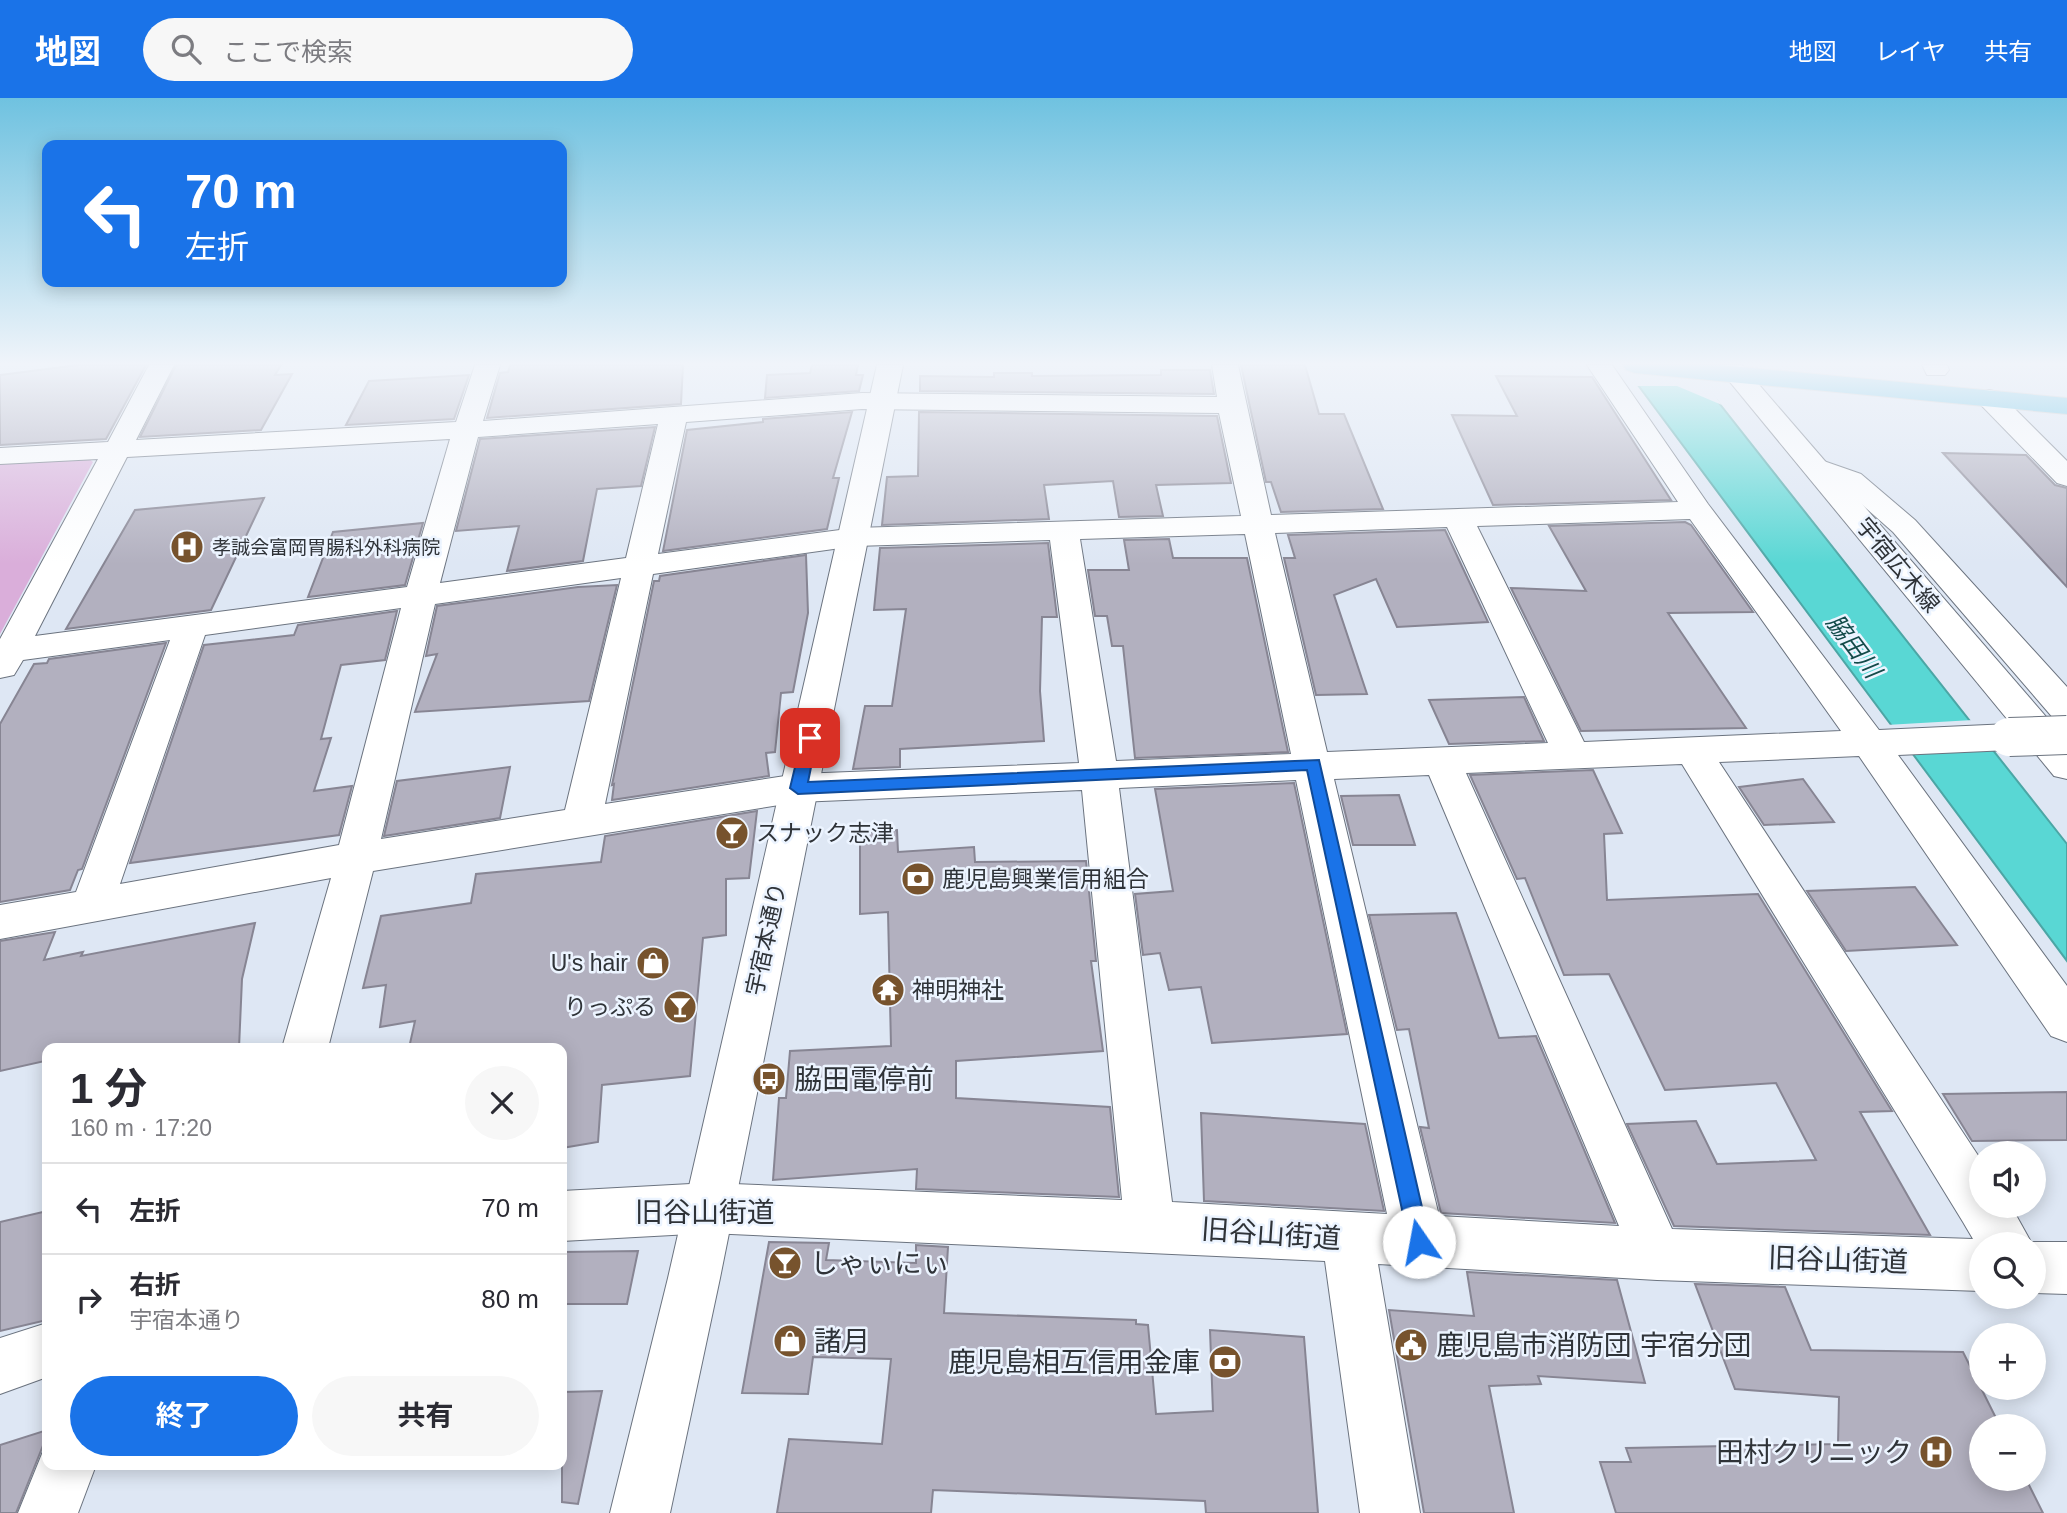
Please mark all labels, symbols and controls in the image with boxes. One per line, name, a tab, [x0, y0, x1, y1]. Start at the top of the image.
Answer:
search box	[143, 18, 633, 81]
icon: search	[167, 30, 205, 68]
text: 地図	[35, 33, 101, 70]
text: ここで検索	[223, 37, 353, 67]
text: 地図	[1789, 38, 1837, 65]
text: レイヤ	[1875, 38, 1946, 65]
text: 共有	[1984, 38, 2032, 65]
text: 70 m	[185, 164, 297, 218]
icon: left	[70, 168, 161, 259]
text: 左折	[185, 229, 249, 265]
street label: 宇宿広木線	[1851, 513, 1945, 617]
hospital icon: 孝誠会富岡胃腸科外科病院	[168, 528, 206, 566]
place label: 孝誠会富岡胃腸科外科病院	[212, 537, 440, 558]
water label: 脇田川	[1822, 609, 1888, 685]
pin	[780, 708, 840, 768]
icon: arrive	[791, 719, 829, 757]
bar icon: スナック志津	[713, 814, 751, 852]
place label: スナック志津	[756, 820, 894, 846]
bank icon: 鹿児島興業信用組合	[899, 860, 937, 898]
place label: 鹿児島興業信用組合	[942, 866, 1149, 892]
street label: 宇宿本通り	[741, 880, 791, 998]
shop icon: U's hair	[634, 944, 672, 982]
place label: U's hair	[551, 950, 628, 976]
temple icon: 神明神社	[869, 971, 907, 1009]
place label: 神明神社	[912, 977, 1004, 1003]
bar icon: りっぷる	[661, 988, 699, 1026]
place label: りっぷる	[564, 994, 656, 1020]
bus stop icon: 脇田電停前	[750, 1060, 788, 1098]
place label: 脇田電停前	[794, 1064, 934, 1095]
text: 1 分	[70, 1065, 147, 1112]
button: close	[465, 1066, 539, 1140]
text: 160 m · 17:20	[70, 1115, 212, 1141]
map controls	[1969, 1141, 2046, 1491]
button: sound	[1969, 1141, 2046, 1218]
icon: left	[70, 1190, 108, 1228]
text: 70 m	[481, 1193, 539, 1223]
text: 左折	[129, 1196, 181, 1226]
street label: 旧谷山街道	[635, 1197, 775, 1228]
position arrow	[1382, 1205, 1456, 1279]
street label: 旧谷山街道	[1200, 1214, 1342, 1254]
button: search	[1969, 1232, 2046, 1309]
street label: 旧谷山街道	[1767, 1242, 1909, 1278]
bar icon: しゃぃにぃ	[766, 1244, 804, 1282]
place label: しゃぃにぃ	[810, 1248, 950, 1279]
text: 右折	[129, 1270, 181, 1300]
icon: right	[70, 1281, 108, 1319]
text: 80 m	[481, 1284, 539, 1314]
text: 宇宿本通り	[129, 1307, 244, 1333]
shop icon: 諸月	[771, 1322, 809, 1360]
button: +	[1969, 1323, 2046, 1400]
place label: 諸月	[814, 1326, 870, 1357]
public building icon: 鹿児島市消防団 宇宿分団	[1392, 1326, 1430, 1364]
place label: 鹿児島市消防団 宇宿分団	[1436, 1330, 1752, 1361]
bank icon: 鹿児島相互信用金庫	[1206, 1343, 1244, 1381]
place label: 鹿児島相互信用金庫	[948, 1347, 1200, 1378]
button: 終了	[70, 1376, 298, 1456]
button: 共有	[312, 1376, 539, 1456]
button: −	[1969, 1414, 2046, 1491]
hospital icon: 田村クリニック	[1917, 1433, 1955, 1471]
place label: 田村クリニック	[1716, 1437, 1912, 1468]

